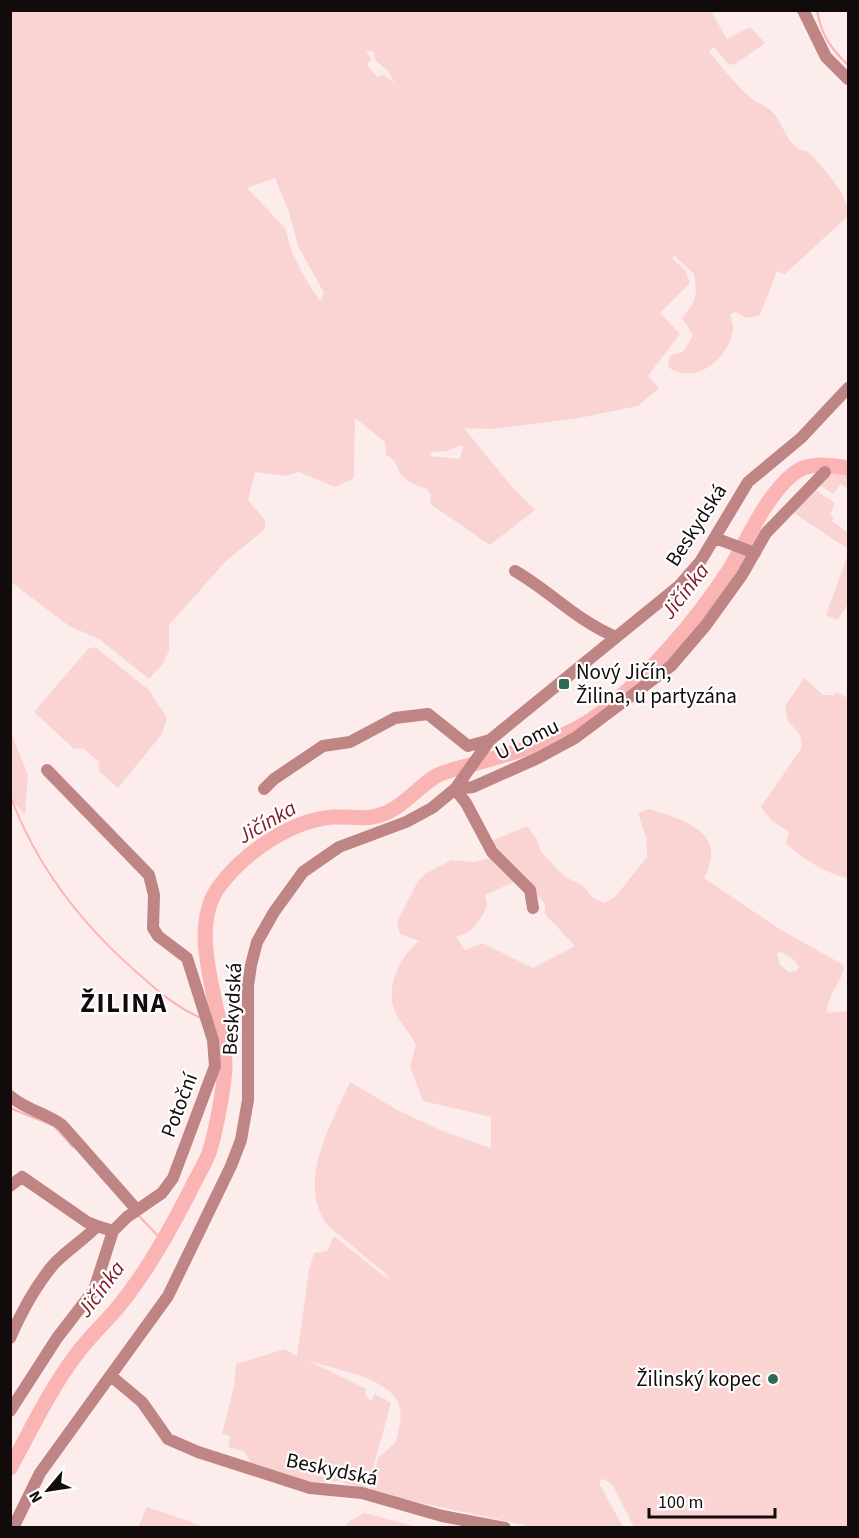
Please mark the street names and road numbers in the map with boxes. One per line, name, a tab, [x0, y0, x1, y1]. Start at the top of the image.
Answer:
street label: Beskydská	[658, 478, 734, 572]
street label: U Lomu	[490, 711, 564, 767]
street label: Beskydská	[215, 962, 249, 1056]
street label: Potoční	[153, 1068, 205, 1142]
street label: Beskydská	[283, 1445, 381, 1493]

